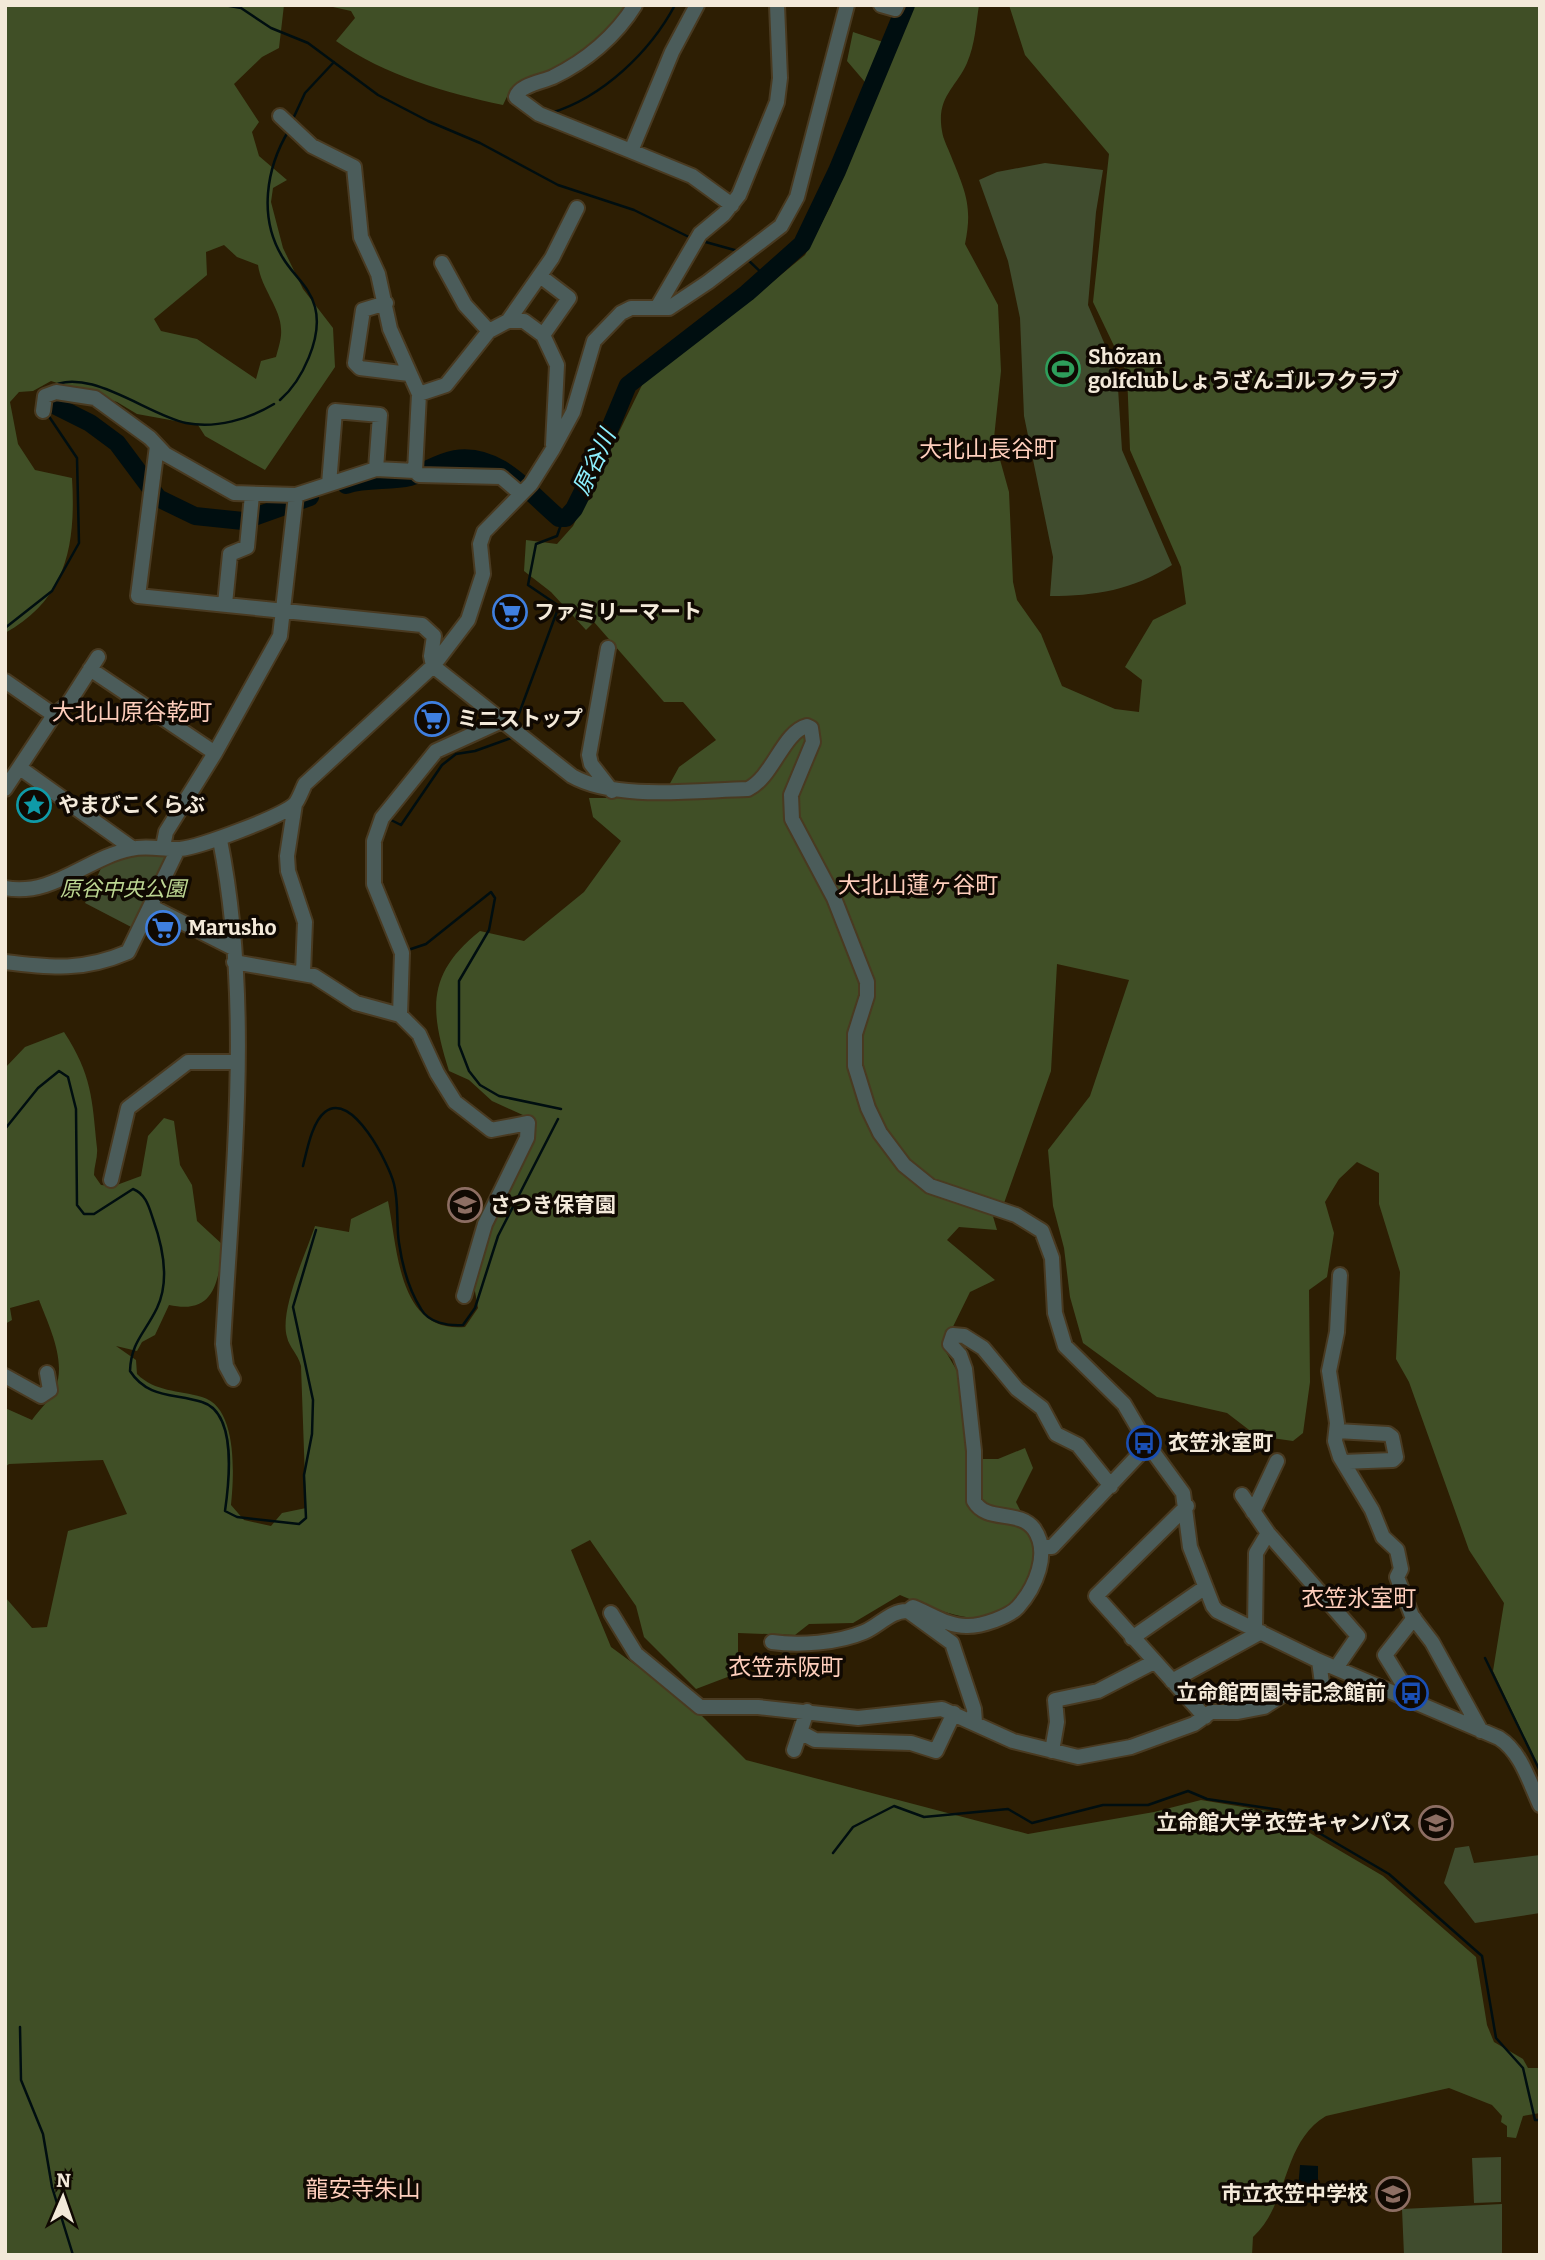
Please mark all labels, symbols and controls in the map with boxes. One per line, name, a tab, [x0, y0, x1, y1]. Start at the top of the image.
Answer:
place label: Shõzan golfclubしょうざんゴルフクラブ	[1088, 344, 1400, 394]
sports icon: Shõzan golfclubしょうざんゴルフクラブ	[1044, 350, 1082, 388]
water label: 原谷川	[567, 422, 623, 499]
district label: 大北山長谷町	[919, 435, 1057, 463]
supermarket icon: ファミリーマート	[491, 593, 529, 631]
place label: ファミリーマート	[534, 599, 702, 625]
district label: 大北山原谷乾町	[52, 698, 213, 726]
supermarket icon: ミニストップ	[413, 700, 451, 738]
place label: ミニストップ	[457, 706, 583, 732]
place icon: やまびこくらぶ	[15, 786, 53, 824]
place label: やまびこくらぶ	[58, 792, 205, 818]
district label: 大北山蓮ヶ谷町	[838, 871, 999, 899]
park label: 原谷中央公園	[60, 876, 189, 902]
supermarket icon: Marusho	[144, 909, 182, 947]
place label: Marusho	[188, 915, 277, 941]
school or university icon: さつき保育園	[446, 1186, 484, 1224]
place label: さつき保育園	[490, 1192, 616, 1218]
bus stop icon: 衣笠氷室町	[1125, 1424, 1163, 1462]
place label: 衣笠氷室町	[1168, 1430, 1273, 1456]
district label: 衣笠氷室町	[1302, 1584, 1417, 1612]
district label: 衣笠赤阪町	[729, 1653, 844, 1681]
bus stop icon: 立命館西園寺記念館前	[1392, 1674, 1430, 1712]
place label: 立命館西園寺記念館前	[1176, 1680, 1386, 1706]
school or university icon: 立命館大学 衣笠キャンパス	[1417, 1804, 1455, 1842]
place label: 立命館大学 衣笠キャンパス	[1156, 1810, 1412, 1836]
north arrow	[28, 2162, 98, 2232]
text: N	[56, 2169, 72, 2192]
district label: 龍安寺朱山	[306, 2175, 421, 2203]
school or university icon: 市立衣笠中学校	[1374, 2175, 1412, 2213]
place label: 市立衣笠中学校	[1221, 2181, 1368, 2207]

